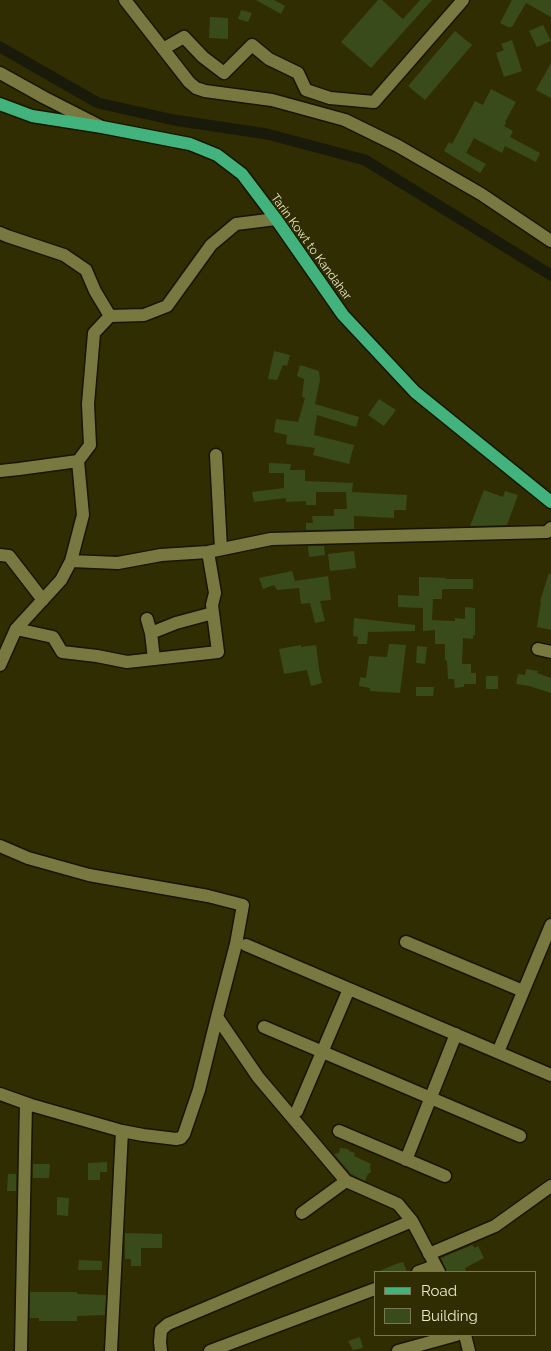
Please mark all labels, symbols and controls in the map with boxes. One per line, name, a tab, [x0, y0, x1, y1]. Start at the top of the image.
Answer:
street label: Tarin Kowt to Kandahar	[268, 191, 354, 303]
legend	[374, 1271, 536, 1336]
text: Road	[421, 1282, 457, 1300]
text: Building	[421, 1307, 478, 1325]

